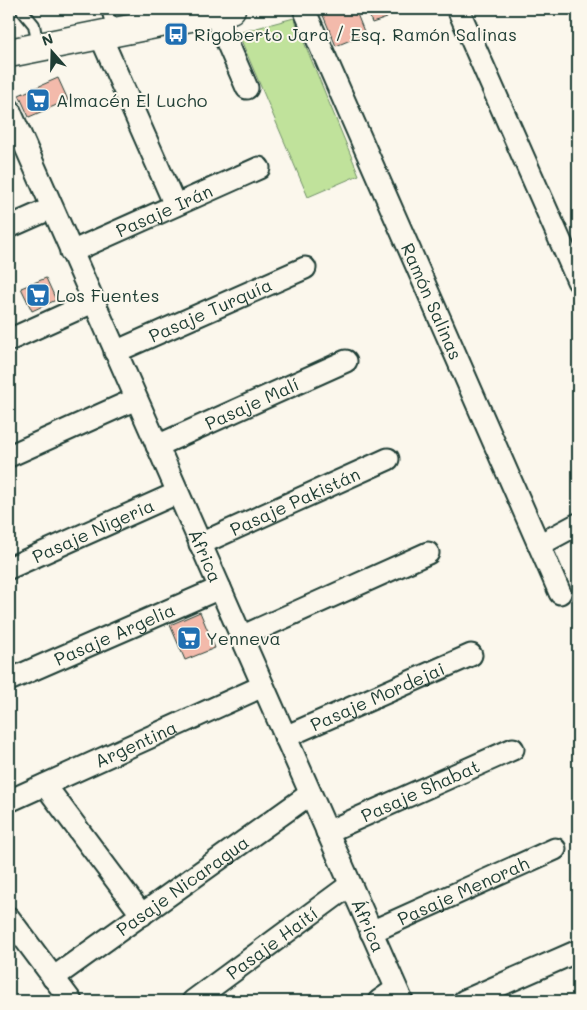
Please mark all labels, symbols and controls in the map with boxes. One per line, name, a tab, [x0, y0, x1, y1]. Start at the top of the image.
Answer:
bus stop icon: Rigoberto Jara / Esq. Ramón Salinas	[163, 21, 189, 47]
place label: Rigoberto Jara / Esq. Ramón Salinas	[194, 22, 517, 46]
north arrow	[28, 28, 78, 78]
text: N	[39, 29, 56, 50]
supermarket icon: Almacén El Lucho	[25, 87, 51, 113]
place label: Almacén El Lucho	[56, 88, 208, 112]
street label: Pasaje Irán	[112, 178, 216, 242]
street label: Ramón Salinas	[396, 239, 468, 363]
street label: Pasaje Turquía	[145, 272, 276, 348]
supermarket icon: Los Fuentes	[25, 282, 51, 308]
place label: Los Fuentes	[56, 283, 159, 307]
street label: Pasaje Malí	[201, 372, 303, 435]
street label: Pasaje Pakistán	[226, 461, 364, 541]
street label: Pasaje Nigeria	[28, 493, 158, 568]
street label: África	[184, 525, 228, 586]
street label: Pasaje Argelia	[50, 597, 179, 671]
supermarket icon: Yenneva	[176, 625, 202, 651]
place label: Yenneva	[206, 626, 281, 650]
street label: Pasaje Mordejai	[306, 656, 448, 736]
street label: Argentina	[91, 715, 181, 773]
street label: Pasaje Shabat	[357, 754, 483, 827]
street label: Pasaje Nicaragua	[111, 830, 253, 941]
street label: Pasaje Menorah	[394, 850, 533, 931]
street label: África	[346, 895, 391, 956]
street label: Pasaje Haití	[221, 901, 323, 985]

